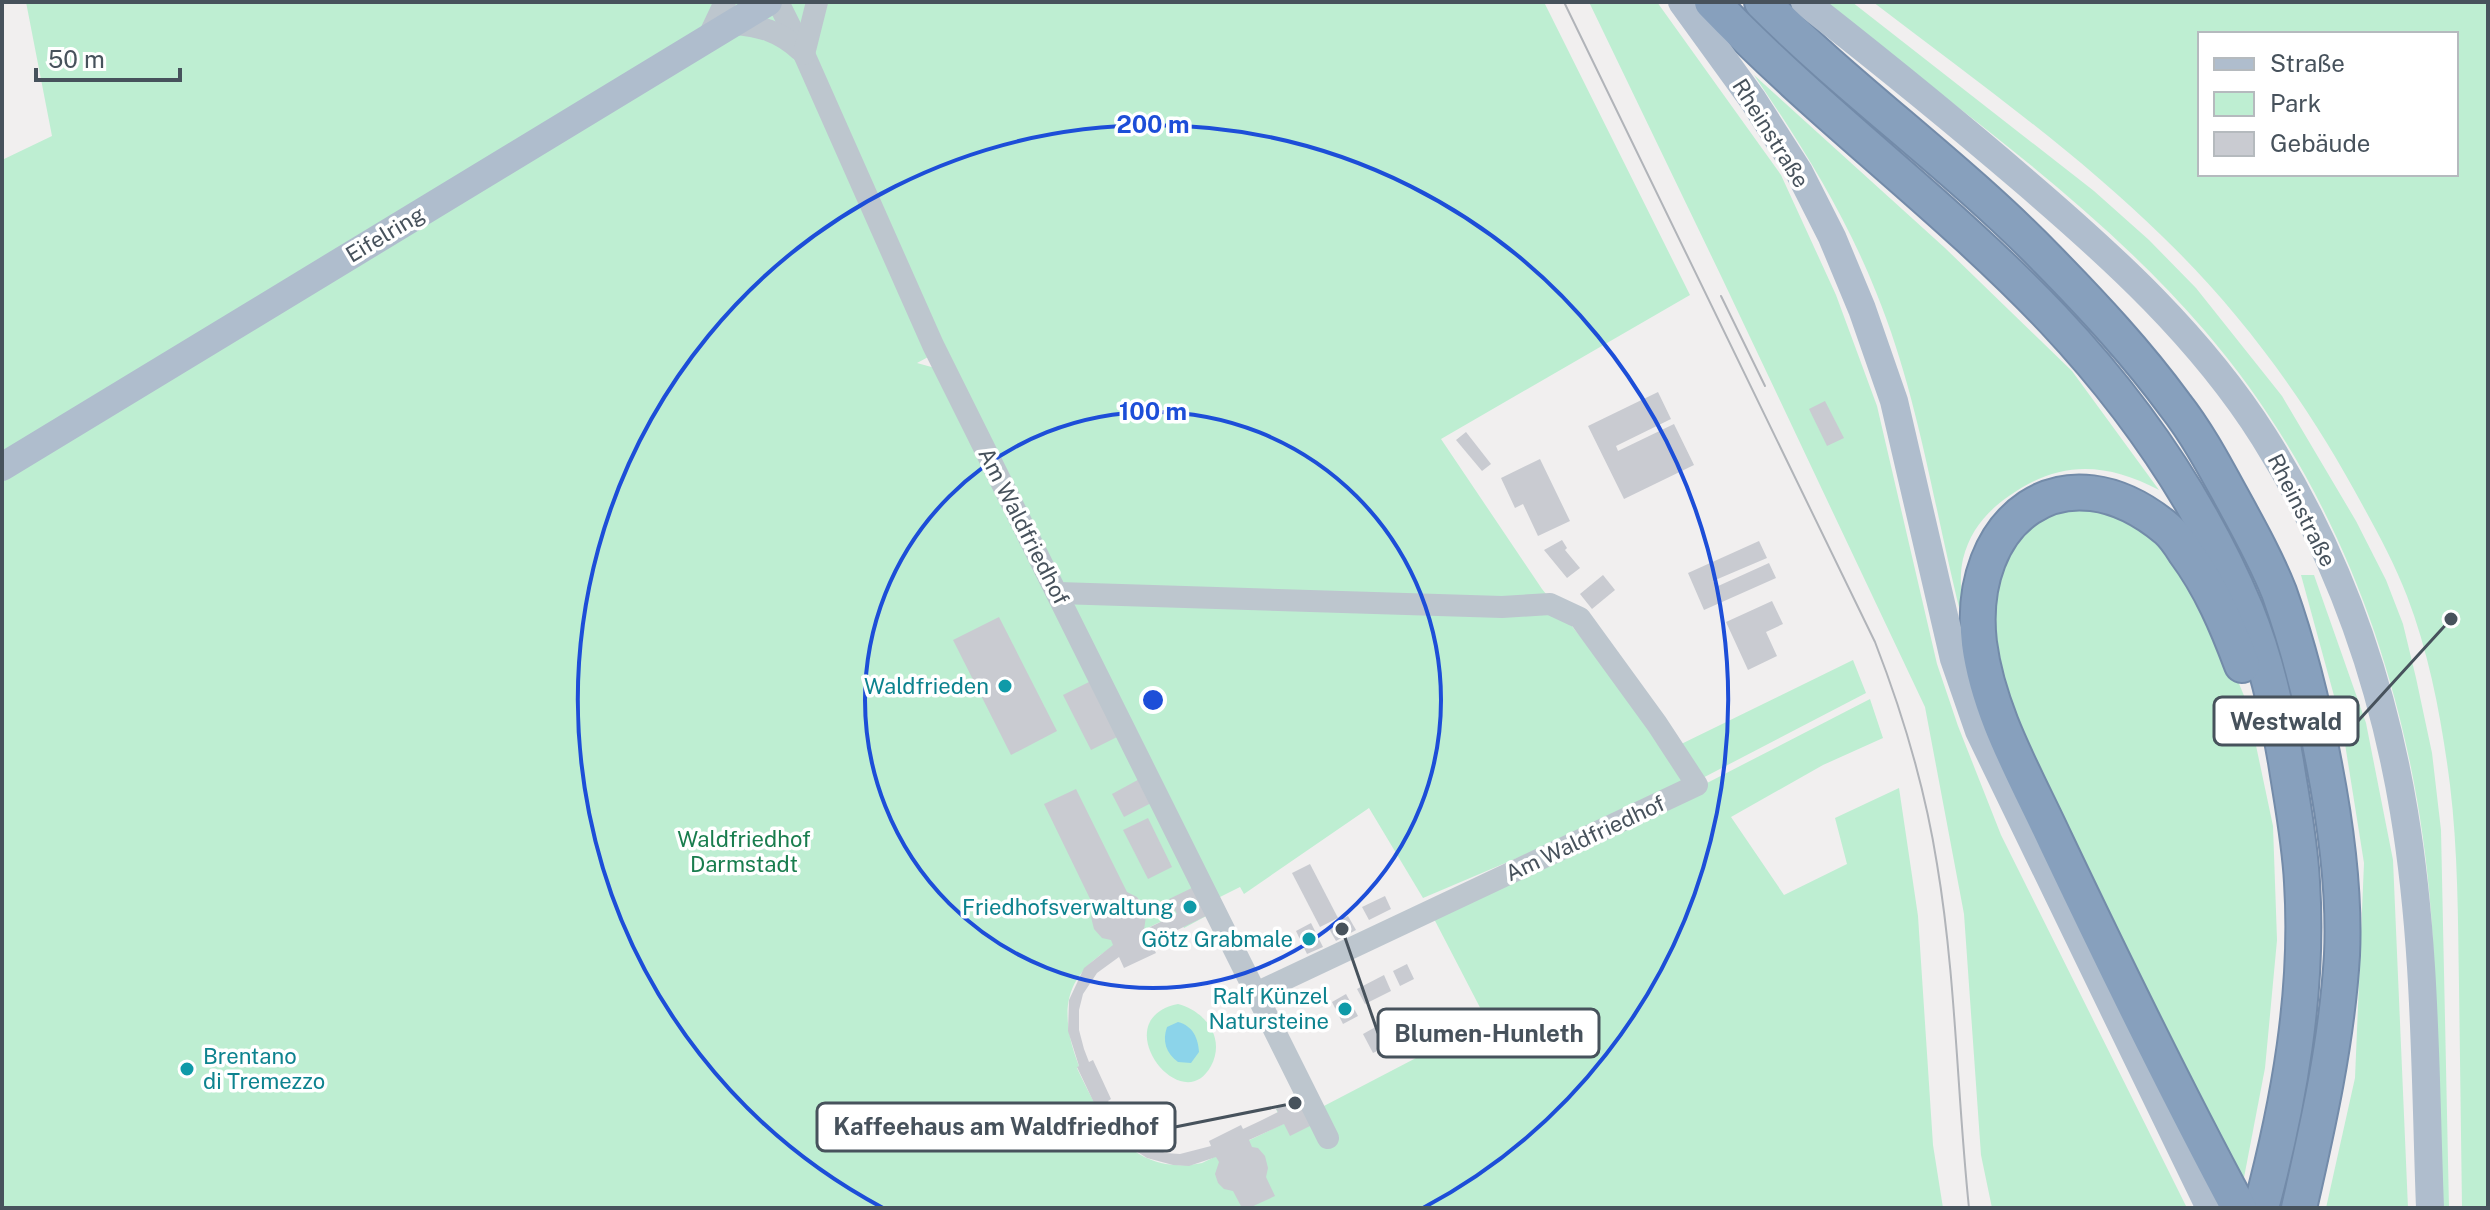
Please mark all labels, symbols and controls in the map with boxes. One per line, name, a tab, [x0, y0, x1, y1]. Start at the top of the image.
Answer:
scale bar	[36, 32, 180, 82]
legend	[2198, 32, 2458, 176]
text: 50 m	[48, 45, 105, 73]
text: Straße	[2270, 49, 2345, 77]
street label: Rheinstraße	[1727, 74, 1815, 192]
text: Park	[2270, 89, 2321, 117]
text: 200 m	[1116, 110, 1190, 138]
text: Gebäude	[2270, 129, 2370, 157]
street label: Eifelring	[341, 200, 429, 268]
text: 100 m	[1119, 397, 1187, 425]
street label: Am Waldfriedhof	[973, 443, 1075, 609]
street label: Rheinstraße	[2262, 449, 2342, 571]
place label: Waldfrieden	[864, 673, 989, 699]
marker: Waldfrieden	[996, 677, 1014, 695]
centre of rings	[1139, 686, 1167, 714]
callout: Westwald	[2214, 697, 2358, 745]
text: Westwald	[2230, 707, 2342, 735]
street label: Am Waldfriedhof	[1501, 790, 1669, 886]
park label: Waldfriedhof Darmstadt	[677, 826, 811, 877]
place label: Friedhofsverwaltung	[962, 894, 1174, 920]
marker: Friedhofsverwaltung	[1181, 898, 1199, 916]
place label: Götz Grabmale	[1141, 926, 1293, 952]
marker: Götz Grabmale	[1300, 930, 1318, 948]
place label: Ralf Künzel Natursteine	[1209, 983, 1329, 1034]
marker: Ralf Künzel Natursteine	[1336, 1000, 1354, 1018]
callout: Blumen-Hunleth	[1378, 1009, 1599, 1057]
text: Blumen-Hunleth	[1394, 1019, 1584, 1047]
place label: Brentano di Tremezzo	[203, 1043, 325, 1094]
marker: Brentano di Tremezzo	[178, 1060, 196, 1078]
callout: Kaffeehaus am Waldfriedhof	[817, 1103, 1175, 1151]
text: Kaffeehaus am Waldfriedhof	[833, 1112, 1159, 1140]

